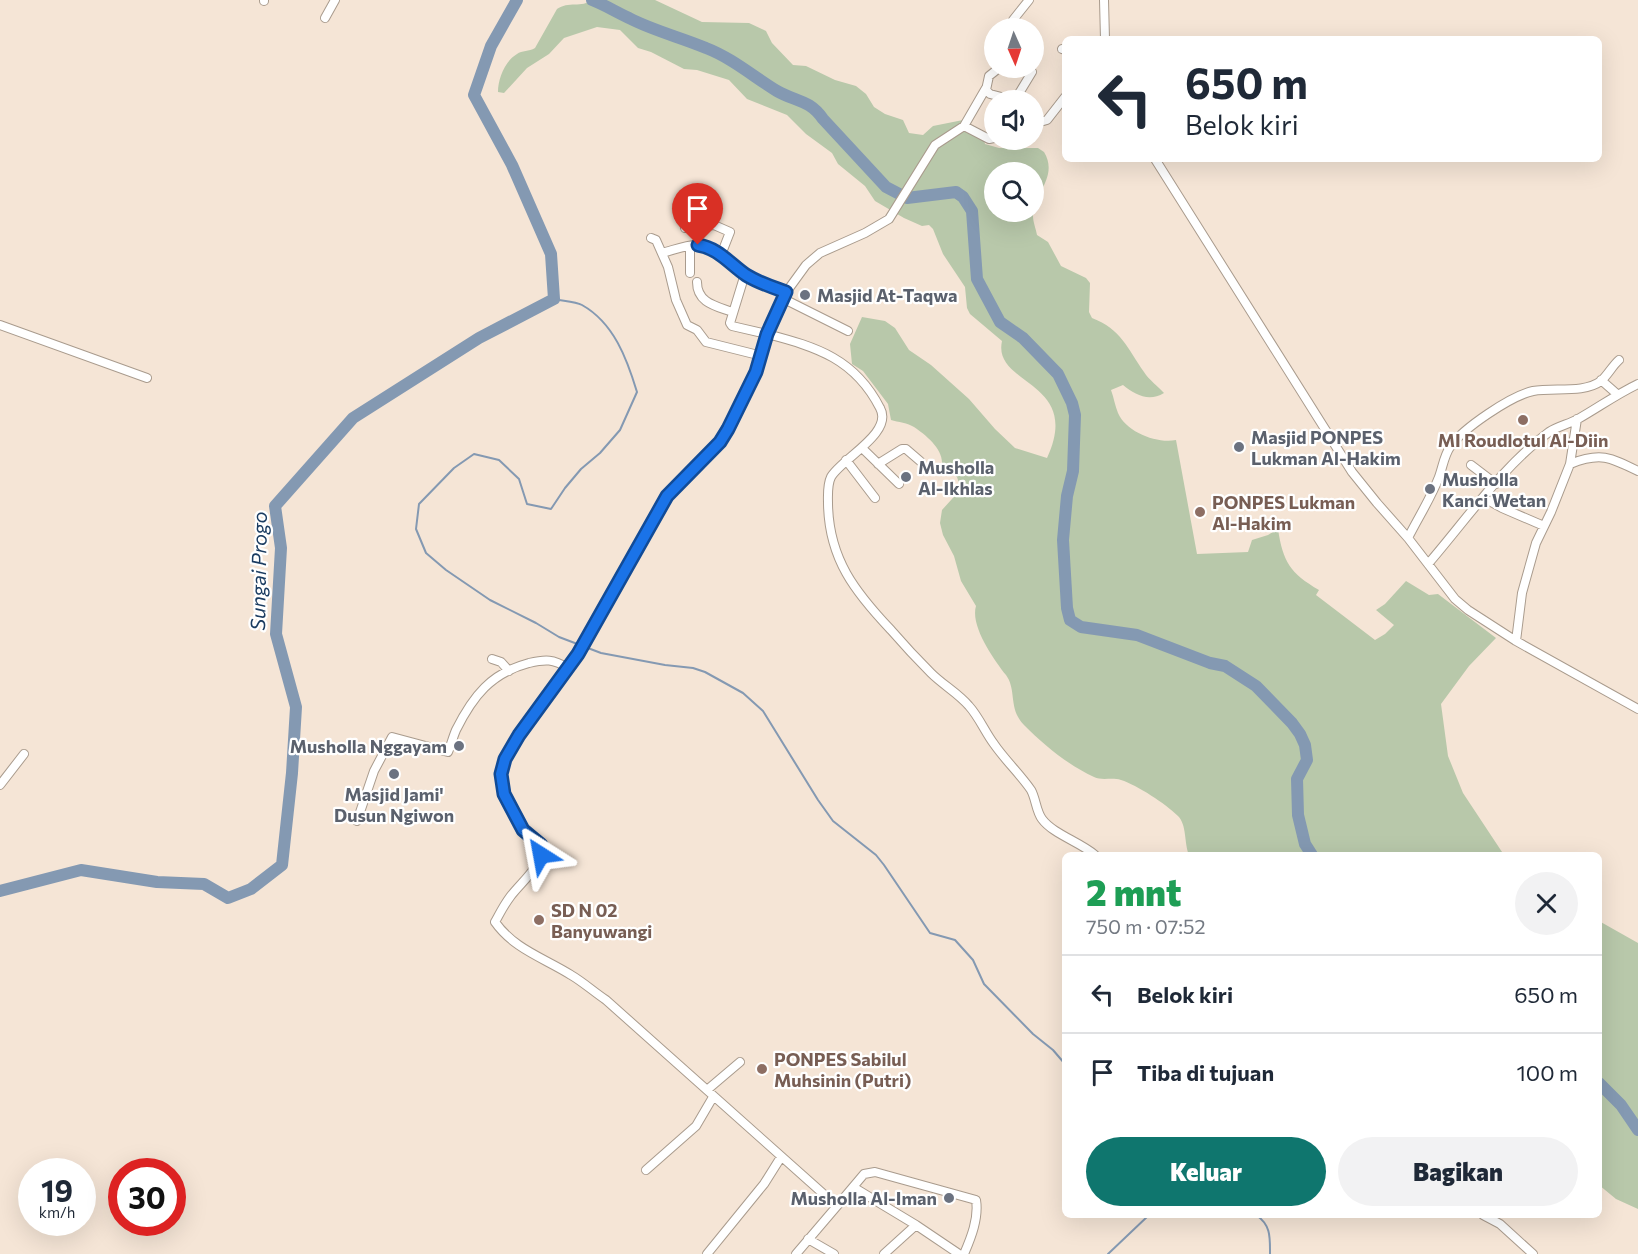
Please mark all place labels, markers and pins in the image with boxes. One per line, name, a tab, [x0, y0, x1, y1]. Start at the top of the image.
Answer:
pin	[672, 183, 723, 245]
place label: Masjid At-Taqwa	[817, 284, 958, 306]
marker: Masjid At-Taqwa	[798, 288, 812, 302]
marker: MI Roudlotul Al-Diin	[1516, 413, 1530, 427]
place label: Masjid PONPES Lukman Al-Hakim	[1251, 426, 1401, 469]
place label: MI Roudlotul Al-Diin	[1438, 429, 1608, 451]
marker: Masjid PONPES Lukman Al-Hakim	[1232, 440, 1246, 454]
place label: Musholla Al-Ikhlas	[918, 456, 994, 499]
place label: Musholla Kanci Wetan	[1442, 468, 1546, 511]
marker: Musholla Al-Ikhlas	[899, 470, 913, 484]
marker: Musholla Kanci Wetan	[1423, 482, 1437, 496]
place label: PONPES Lukman Al-Hakim	[1212, 491, 1355, 534]
marker: PONPES Lukman Al-Hakim	[1193, 505, 1207, 519]
place label: Musholla Nggayam	[290, 735, 447, 757]
marker: Musholla Nggayam	[452, 739, 466, 753]
marker: Masjid Jami' Dusun Ngiwon	[387, 767, 401, 781]
place label: Masjid Jami' Dusun Ngiwon	[334, 783, 454, 826]
place label: SD N 02 Banyuwangi	[551, 899, 652, 942]
marker: SD N 02 Banyuwangi	[532, 913, 546, 927]
place label: PONPES Sabilul Muhsinin (Putri)	[774, 1048, 911, 1091]
marker: PONPES Sabilul Muhsinin (Putri)	[755, 1062, 769, 1076]
place label: Musholla Al-Iman	[790, 1187, 937, 1209]
marker: Musholla Al-Iman	[942, 1191, 956, 1205]

